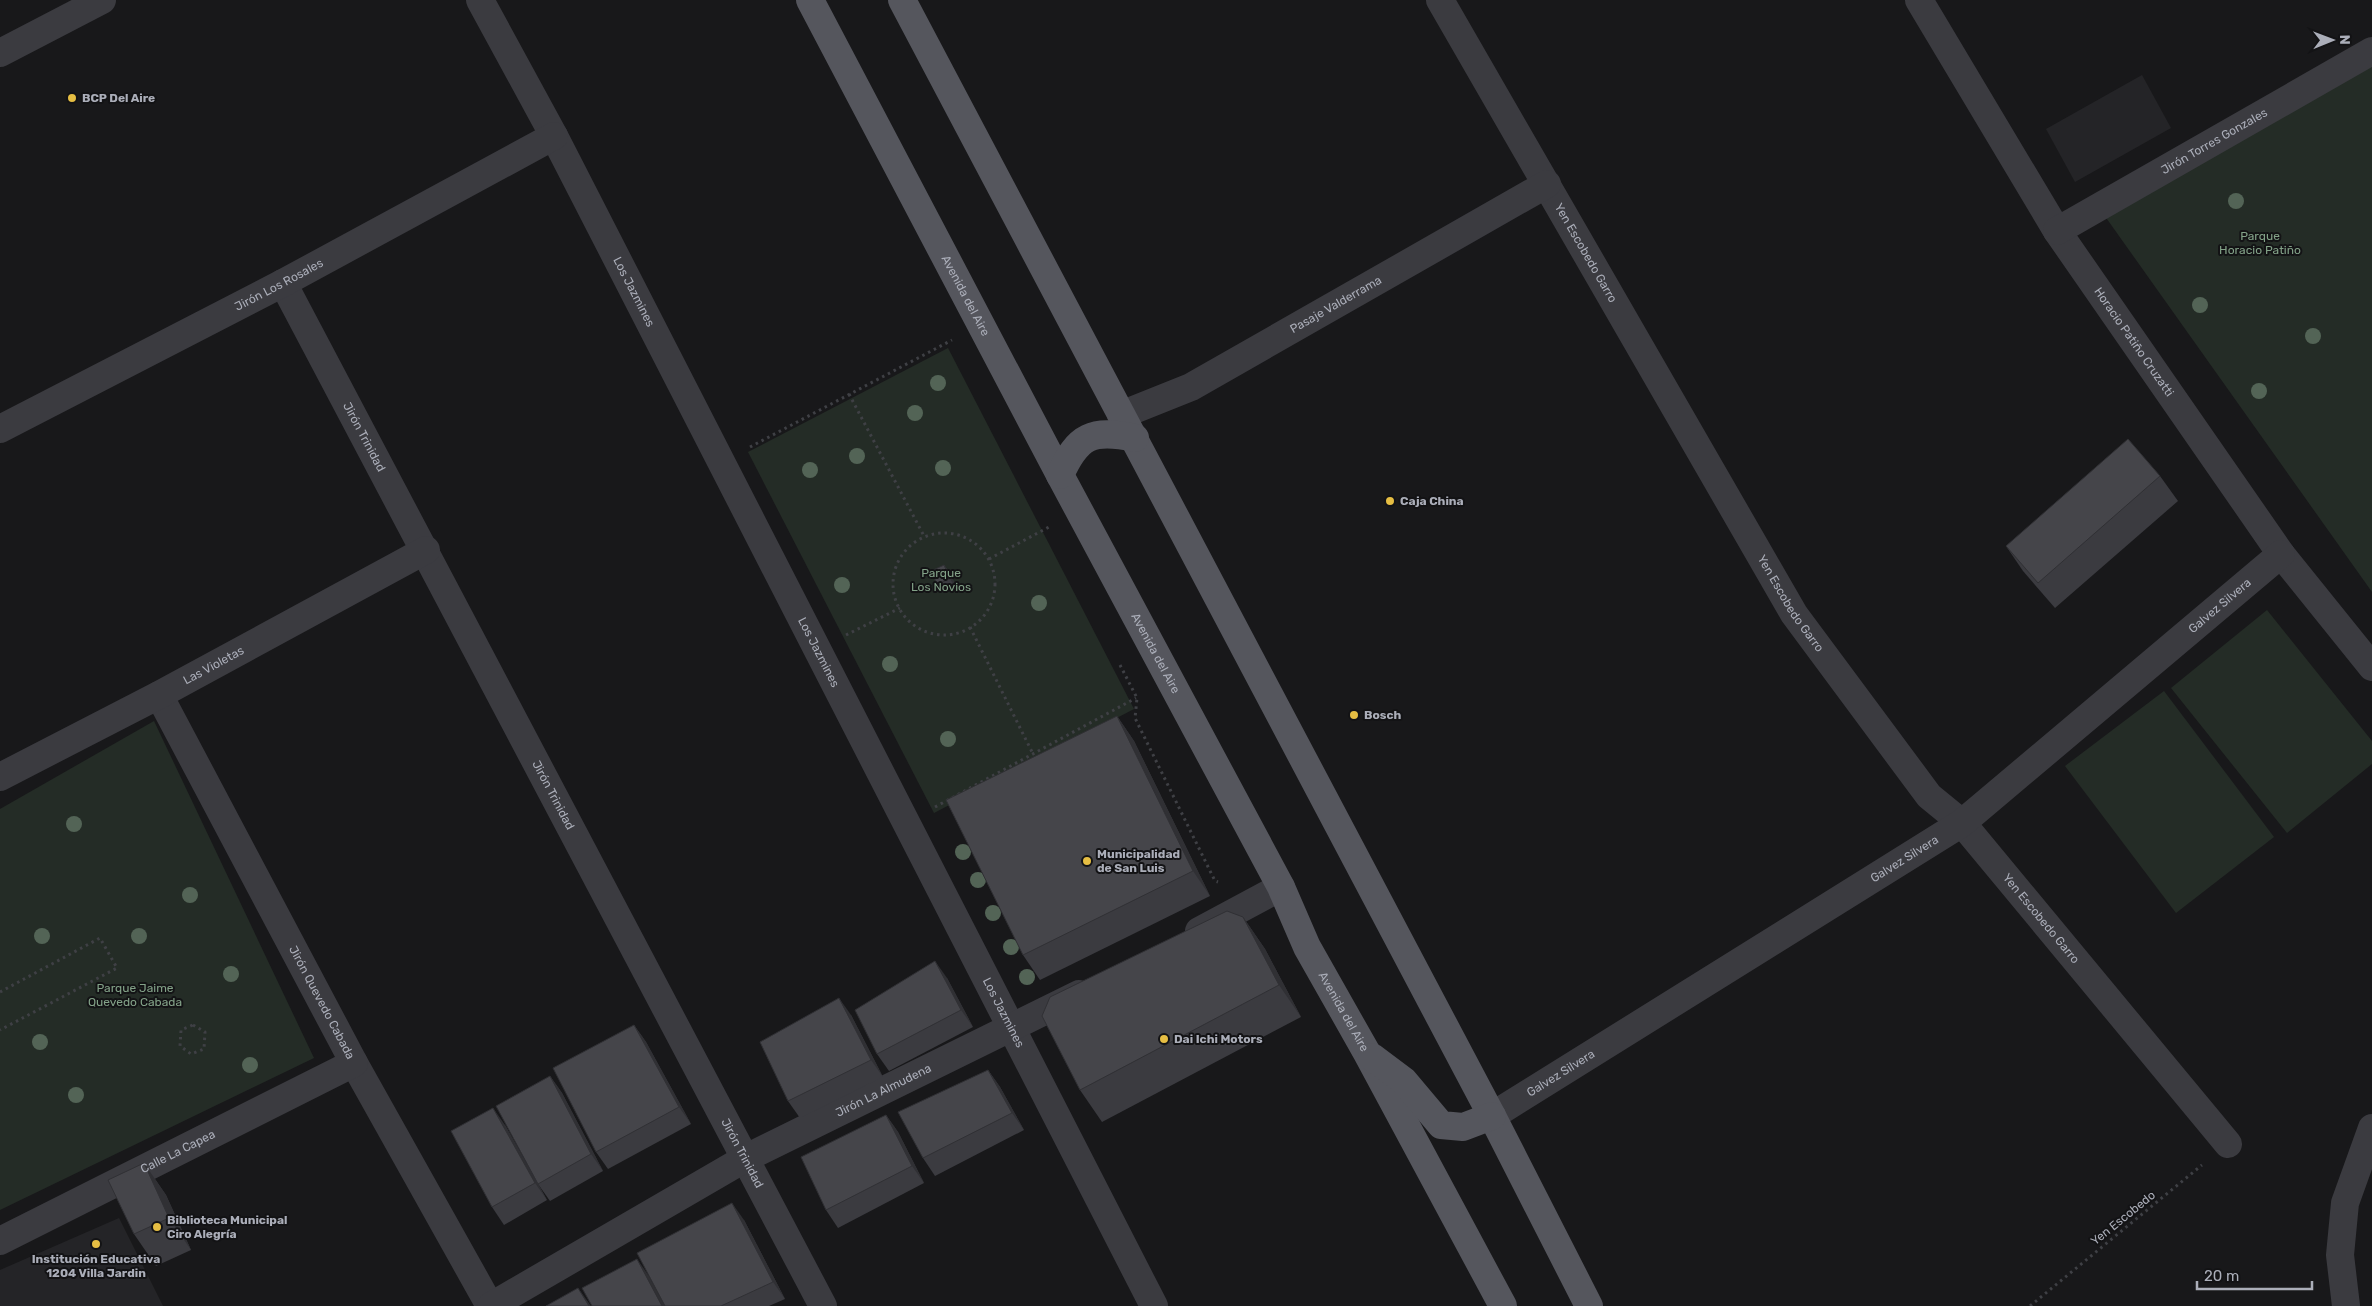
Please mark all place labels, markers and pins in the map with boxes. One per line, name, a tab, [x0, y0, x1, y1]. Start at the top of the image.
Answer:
place label: BCP Del Aire	[82, 91, 155, 105]
marker: BCP Del Aire	[66, 92, 78, 104]
place label: Caja China	[1400, 494, 1464, 508]
marker: Caja China	[1384, 495, 1396, 507]
place label: Bosch	[1364, 708, 1401, 722]
marker: Bosch	[1348, 709, 1360, 721]
place label: Municipalidad de San Luis	[1097, 847, 1180, 875]
marker: Municipalidad de San Luis	[1081, 855, 1093, 867]
place label: Dai Ichi Motors	[1174, 1032, 1263, 1046]
marker: Dai Ichi Motors	[1158, 1033, 1170, 1045]
place label: Biblioteca Municipal Ciro Alegría	[167, 1213, 287, 1241]
marker: Biblioteca Municipal Ciro Alegría	[151, 1221, 163, 1233]
marker: Institución Educativa 1204 Villa Jardin	[90, 1238, 102, 1250]
place label: Institución Educativa 1204 Villa Jardin	[32, 1252, 160, 1280]

